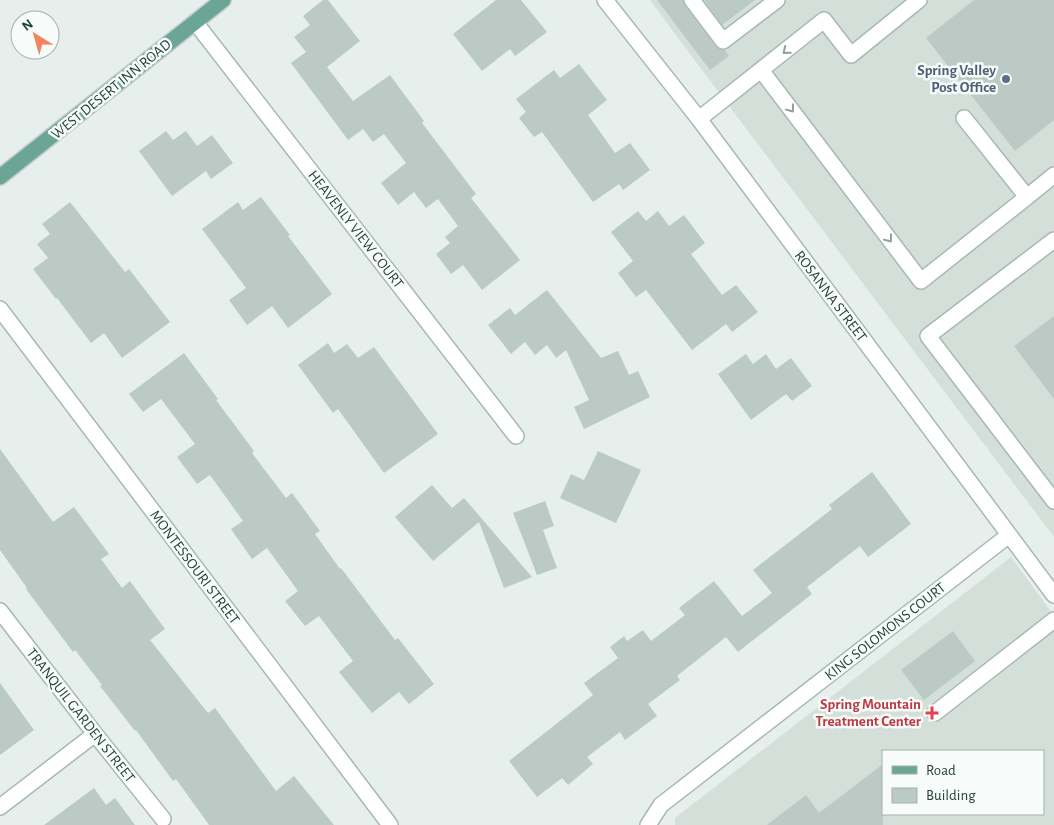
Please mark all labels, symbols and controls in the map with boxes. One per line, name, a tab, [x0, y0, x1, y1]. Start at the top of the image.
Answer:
north arrow	[10, 10, 60, 60]
text: N	[20, 17, 36, 34]
street label: WEST DESERT INN ROAD	[49, 36, 174, 142]
one-way arrow	[782, 45, 791, 54]
place label: Spring Valley Post Office	[917, 63, 996, 95]
marker: Spring Valley Post Office	[1000, 73, 1012, 85]
one-way arrow	[785, 103, 793, 112]
street label: HEAVENLY VIEW COURT	[305, 168, 407, 292]
one-way arrow	[883, 233, 891, 242]
street label: ROSANNA STREET	[792, 248, 870, 345]
street label: MONTESSOURI STREET	[147, 508, 243, 628]
street label: KING SOLOMONS COURT	[822, 579, 949, 683]
street label: TRANQUIL GARDEN STREET	[24, 645, 138, 786]
place label: Spring Mountain Treatment Center	[815, 697, 922, 729]
marker: Spring Mountain Treatment Center	[925, 706, 939, 720]
legend	[882, 750, 1044, 815]
text: Road	[926, 763, 956, 778]
text: Building	[926, 788, 976, 803]

